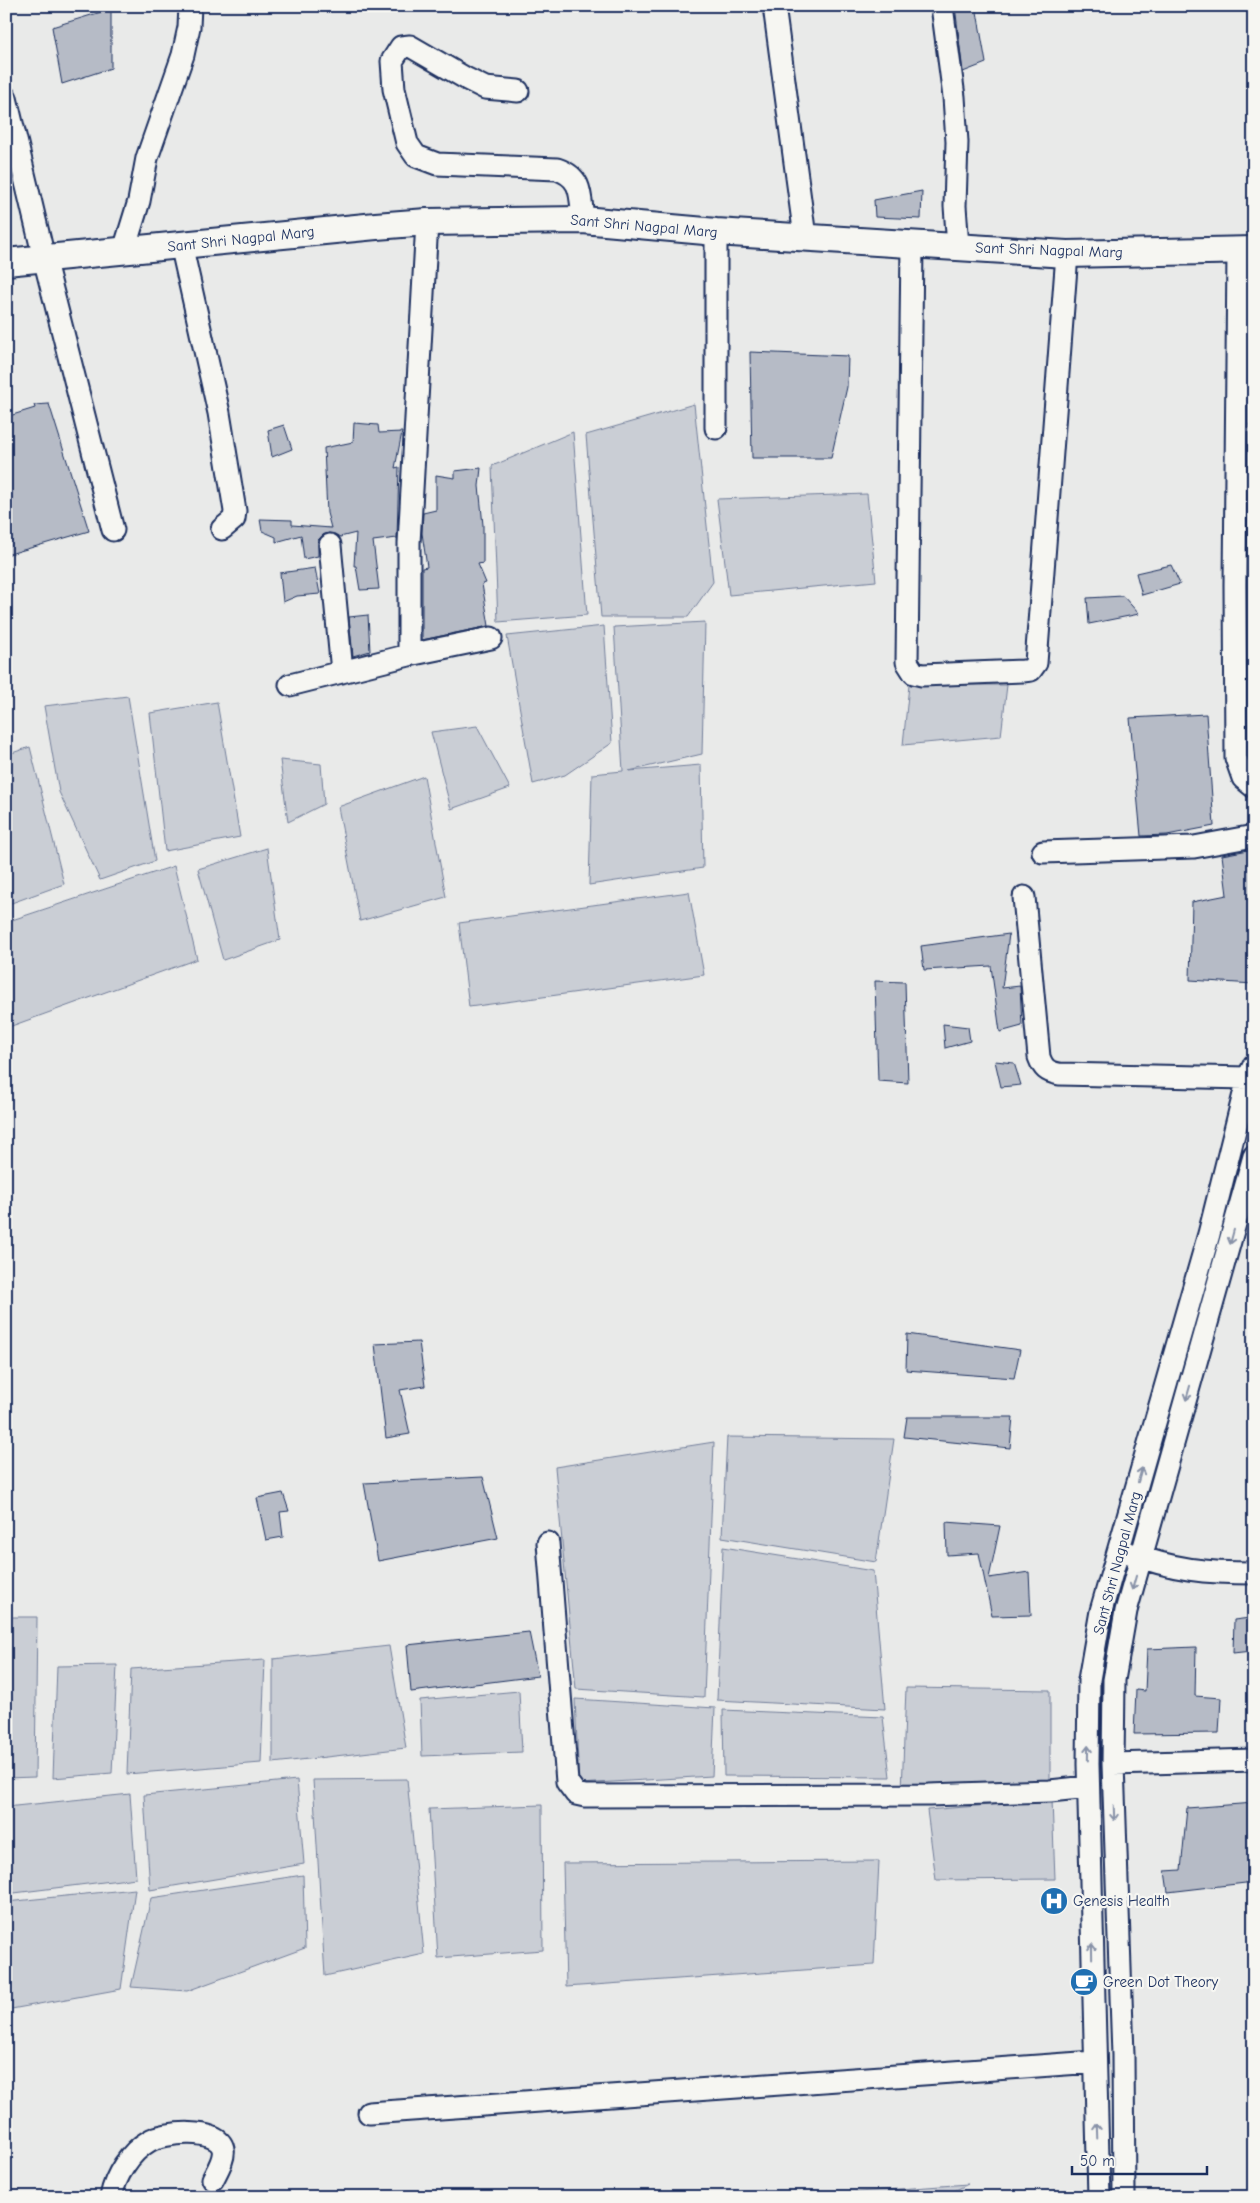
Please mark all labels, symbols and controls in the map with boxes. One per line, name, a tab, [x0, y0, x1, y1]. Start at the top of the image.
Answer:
street label: Sant Shri Nagpal Marg	[570, 211, 718, 241]
street label: Sant Shri Nagpal Marg	[167, 222, 315, 256]
street label: Sant Shri Nagpal Marg	[975, 238, 1123, 262]
one-way arrow	[1227, 1228, 1237, 1244]
one-way arrow	[1183, 1385, 1193, 1401]
one-way arrow	[1136, 1467, 1146, 1483]
street label: Sant Shri Nagpal Marg	[1089, 1489, 1145, 1637]
one-way arrow	[1129, 1575, 1139, 1591]
one-way arrow	[1083, 1745, 1093, 1762]
one-way arrow	[1110, 1805, 1119, 1821]
hospital icon: Genesis Health	[1039, 1886, 1069, 1916]
place label: Genesis Health	[1073, 1892, 1170, 1910]
one-way arrow	[1087, 1943, 1096, 1959]
cafe icon: Green Dot Theory	[1069, 1967, 1099, 1997]
place label: Green Dot Theory	[1103, 1973, 1219, 1991]
one-way arrow	[1092, 2123, 1101, 2139]
scale bar	[1072, 2143, 1208, 2175]
text: 50 m	[1080, 2152, 1115, 2170]

